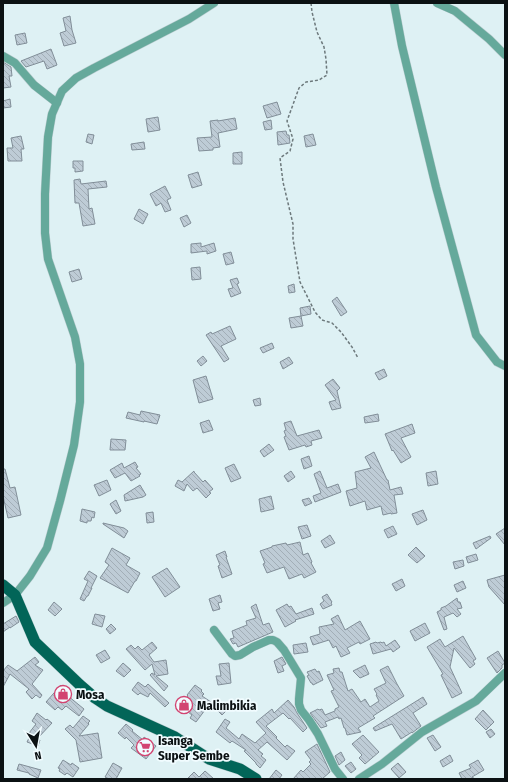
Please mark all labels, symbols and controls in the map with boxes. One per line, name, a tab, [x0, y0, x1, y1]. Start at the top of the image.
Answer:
shop icon: Mosa	[53, 684, 73, 704]
place label: Mosa	[76, 687, 105, 702]
shop icon: Malimbikia	[174, 695, 194, 715]
place label: Malimbikia	[197, 698, 257, 713]
north arrow	[16, 726, 56, 766]
place label: Isanga Super Sembe	[158, 733, 230, 763]
supermarket icon: Isanga Super Sembe	[135, 737, 155, 757]
text: N	[33, 748, 42, 762]

